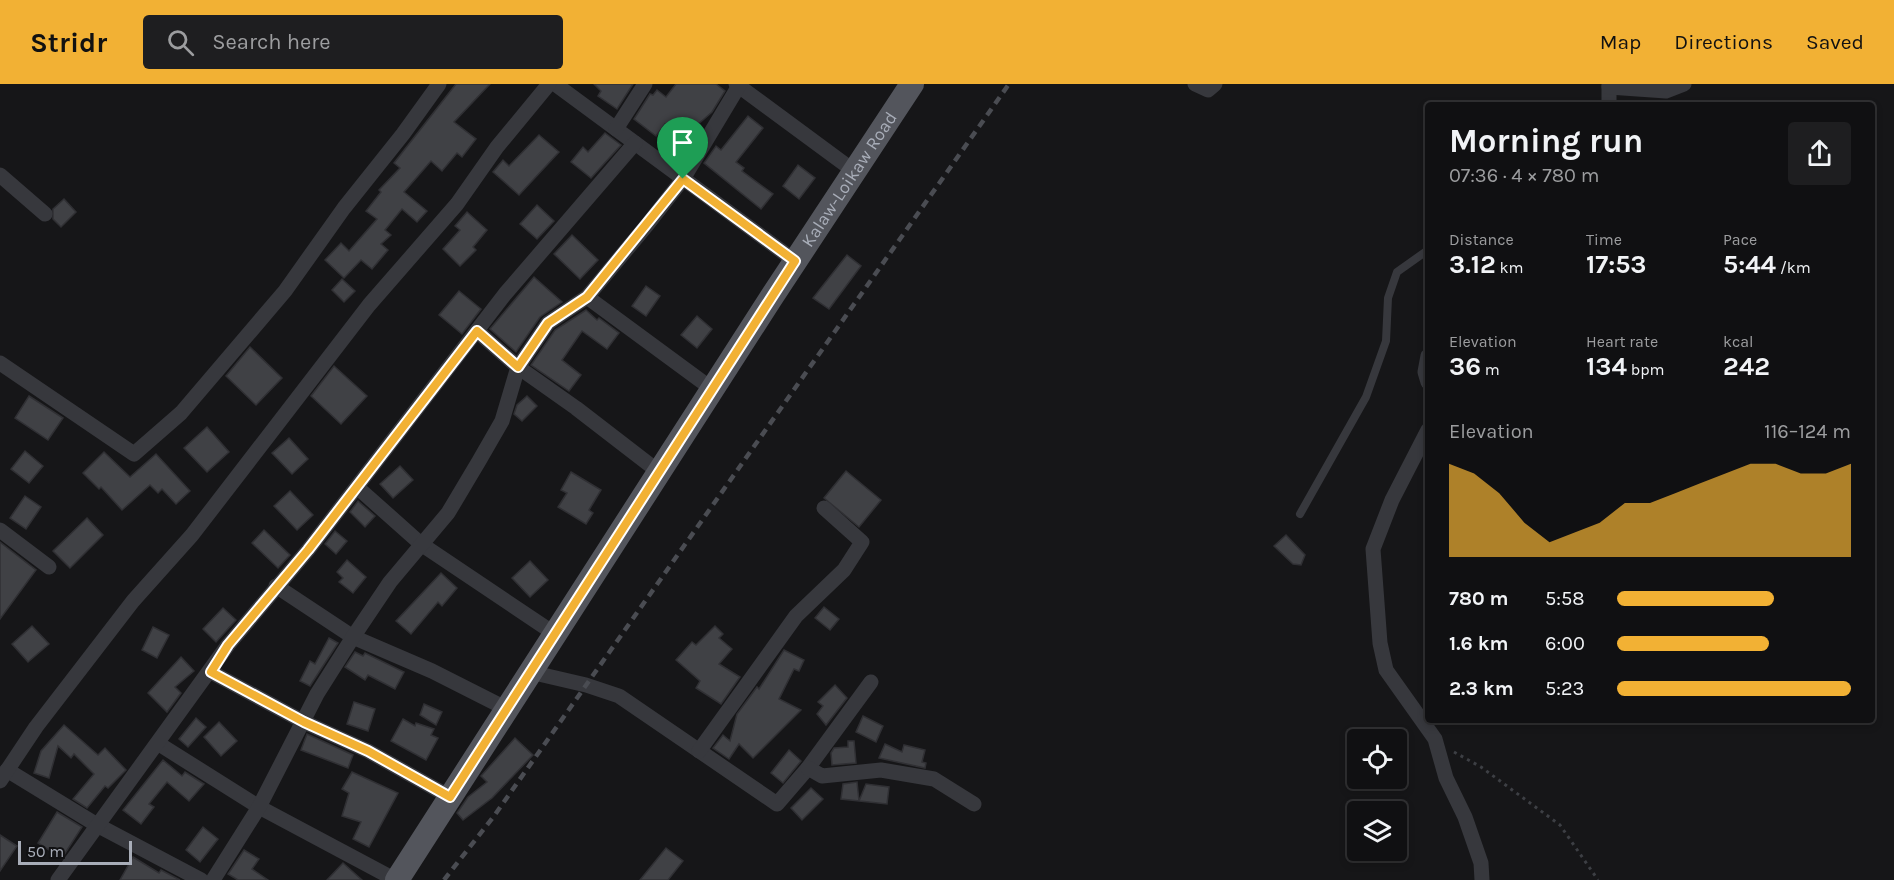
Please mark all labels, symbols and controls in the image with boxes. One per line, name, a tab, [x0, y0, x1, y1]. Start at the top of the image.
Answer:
search box	[143, 15, 563, 69]
text: Stridr	[30, 26, 107, 59]
icon: search	[164, 26, 197, 59]
text: Search here	[212, 29, 331, 55]
text: Map	[1600, 30, 1641, 54]
text: Directions	[1674, 30, 1773, 54]
text: Saved	[1806, 30, 1864, 54]
street label: Kalaw-Loikaw Road	[797, 107, 902, 251]
pin	[657, 117, 708, 179]
text: Morning run	[1449, 122, 1643, 160]
button: share	[1788, 122, 1851, 185]
icon: arrive	[666, 126, 699, 159]
text: 07:36 · 4 × 780 m	[1449, 164, 1599, 187]
text: Distance	[1449, 230, 1514, 249]
text: Time	[1586, 230, 1622, 249]
text: Pace	[1723, 230, 1757, 249]
text: 3.12	[1449, 249, 1496, 280]
text: 17:53	[1586, 249, 1647, 280]
text: 5:44	[1723, 249, 1776, 280]
text: km	[1496, 258, 1524, 277]
text: /km	[1776, 258, 1811, 277]
text: Elevation	[1449, 332, 1517, 351]
text: Heart rate	[1586, 332, 1658, 351]
text: kcal	[1723, 332, 1754, 351]
text: 36	[1449, 351, 1481, 382]
text: 134	[1586, 351, 1627, 382]
text: 242	[1723, 351, 1770, 382]
text: m	[1481, 360, 1500, 379]
text: bpm	[1627, 360, 1665, 379]
text: Elevation	[1449, 420, 1534, 443]
text: 116–124 m	[1764, 420, 1851, 443]
text: 780 m	[1449, 587, 1509, 610]
text: 5:58	[1545, 587, 1584, 610]
text: 1.6 km	[1449, 632, 1508, 655]
text: 6:00	[1545, 632, 1585, 655]
text: 2.3 km	[1449, 677, 1514, 700]
text: 5:23	[1545, 677, 1584, 700]
map controls	[1347, 729, 1407, 861]
button: locate	[1347, 729, 1407, 789]
button: layers	[1347, 801, 1407, 861]
scale bar	[18, 838, 132, 866]
text: 50 m	[27, 842, 64, 861]

